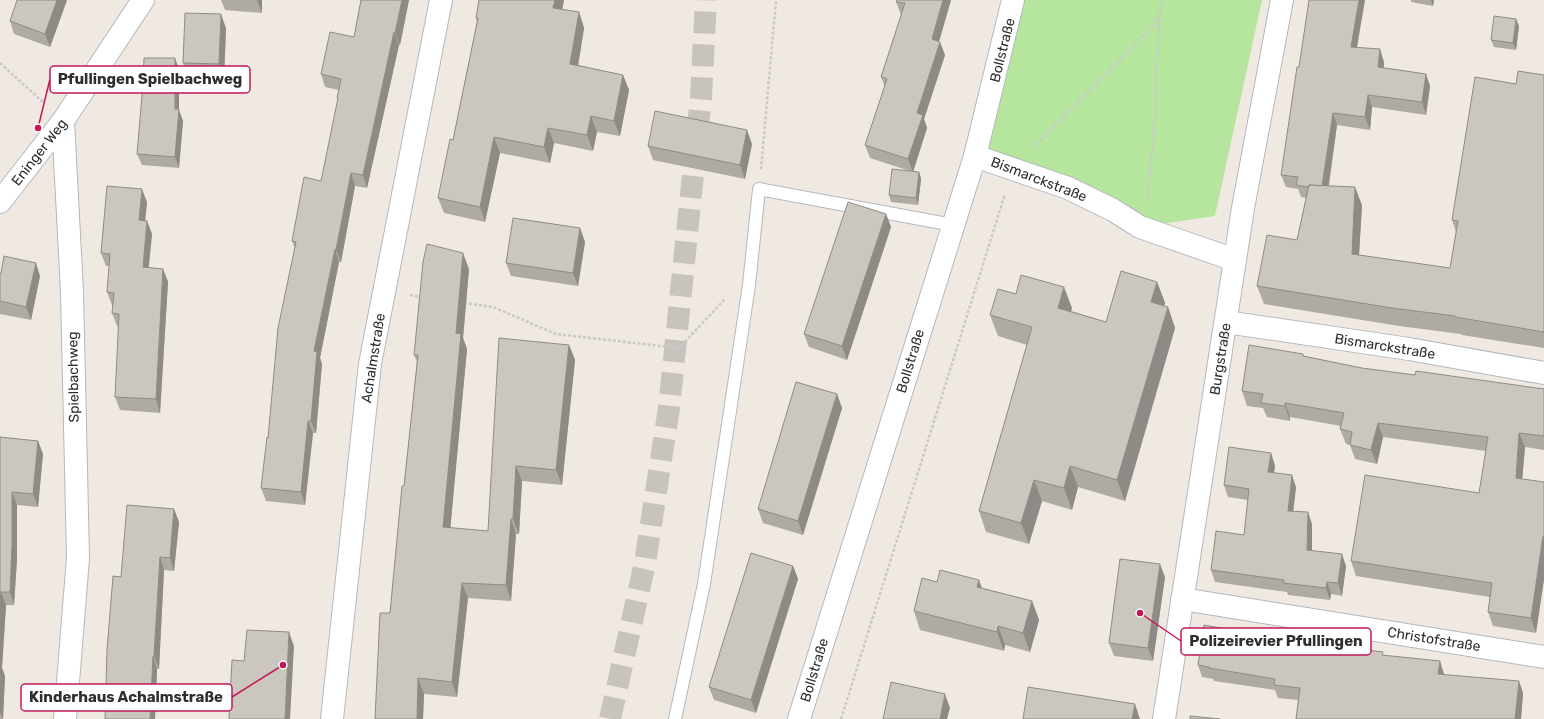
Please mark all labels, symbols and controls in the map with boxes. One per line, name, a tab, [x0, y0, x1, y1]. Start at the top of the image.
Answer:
street label: Bollstraße	[986, 16, 1019, 84]
callout: Pfullingen Spielbachweg	[50, 66, 250, 93]
text: Pfullingen Spielbachweg	[58, 70, 242, 88]
street label: Eninger Weg	[8, 115, 71, 189]
street label: Bismarckstraße	[988, 153, 1089, 206]
street label: Achalmstraße	[358, 312, 389, 404]
street label: Burgstraße	[1206, 322, 1235, 396]
street label: Bollstraße	[893, 327, 928, 395]
street label: Bismarckstraße	[1333, 330, 1437, 363]
street label: Spielbachweg	[64, 331, 83, 423]
street label: Christofstraße	[1386, 624, 1482, 655]
callout: Polizeirevier Pfullingen	[1181, 628, 1371, 655]
text: Polizeirevier Pfullingen	[1189, 632, 1363, 650]
street label: Bollstraße	[797, 636, 832, 704]
callout: Kinderhaus Achalmstraße	[21, 684, 232, 711]
text: Kinderhaus Achalmstraße	[29, 688, 223, 706]

